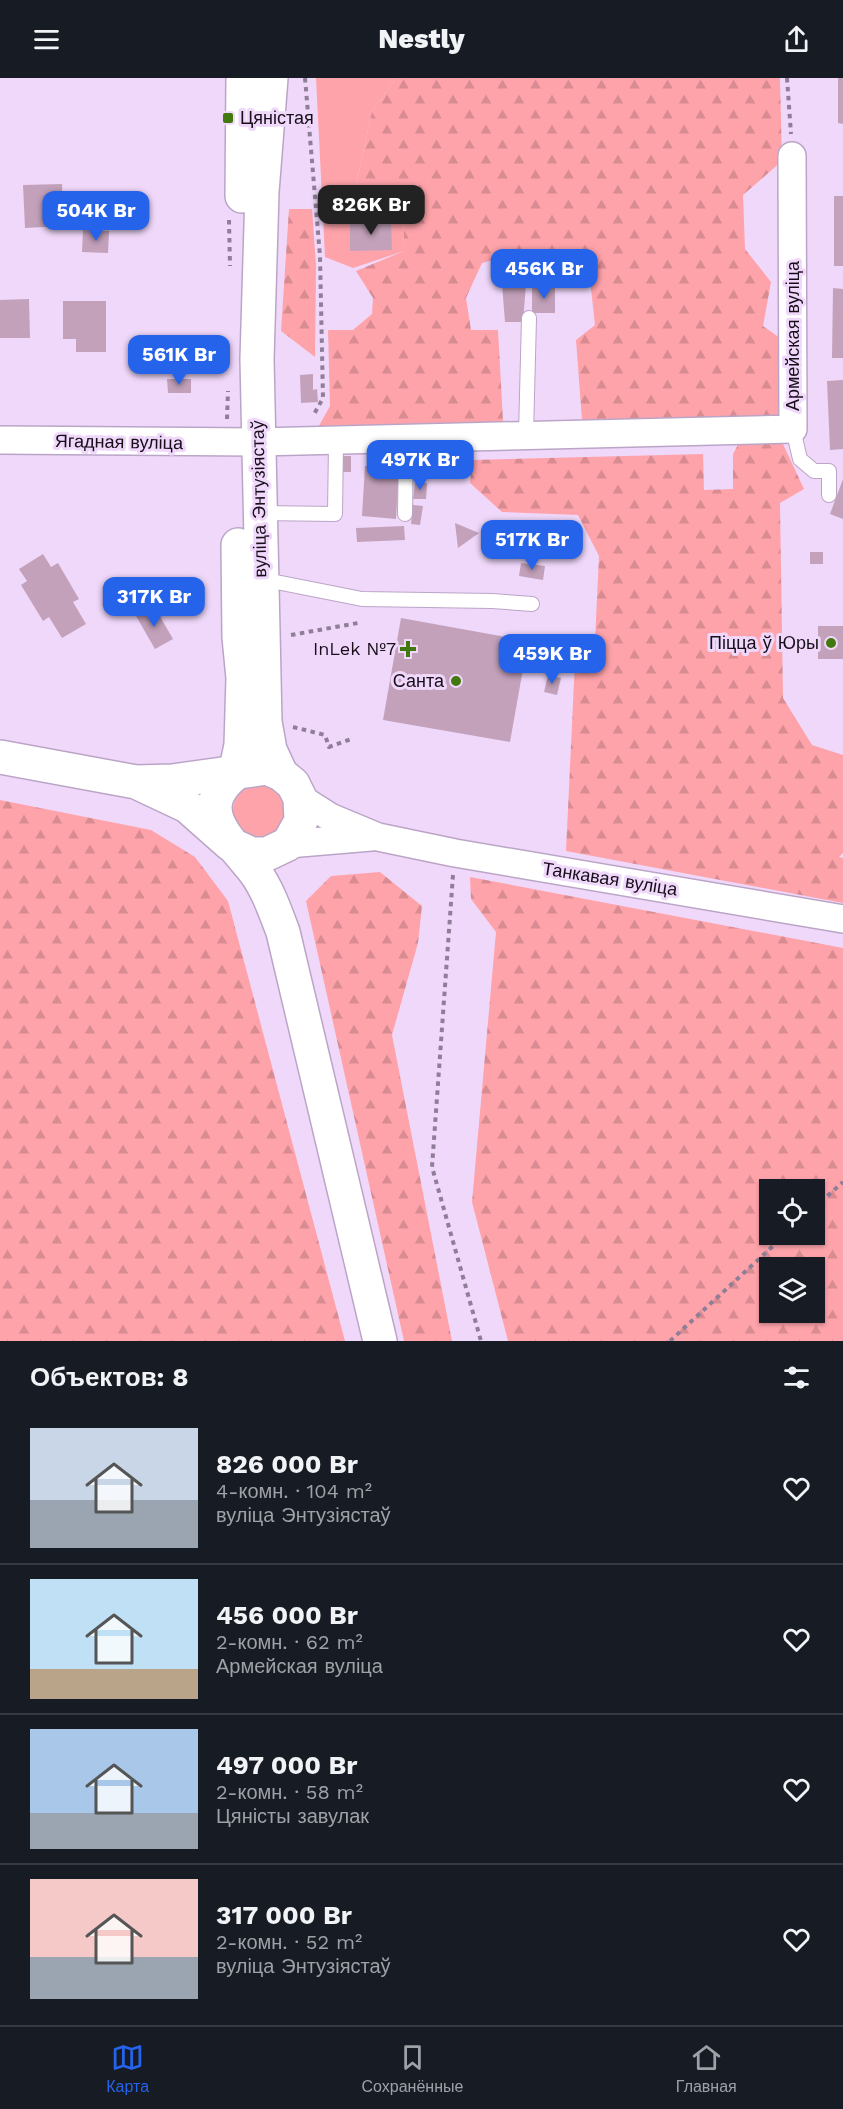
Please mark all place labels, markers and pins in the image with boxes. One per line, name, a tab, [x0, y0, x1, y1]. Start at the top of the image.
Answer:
place label: Цяністая	[240, 107, 314, 128]
marker: Цяністая	[221, 111, 235, 125]
pin: 826K Br	[316, 185, 426, 236]
pin: 504K Br	[41, 191, 151, 242]
pin: 456K Br	[489, 249, 599, 300]
pin: 561K Br	[124, 335, 234, 386]
pin: 497K Br	[365, 440, 475, 491]
pin: 517K Br	[477, 520, 587, 571]
pin: 317K Br	[99, 577, 209, 628]
place label: Піцца ў Юры	[709, 632, 819, 653]
pin: 459K Br	[497, 634, 607, 685]
marker: Піцца ў Юры	[824, 636, 838, 650]
place label: InLek №7	[313, 638, 396, 659]
marker: InLek №7	[401, 642, 415, 656]
place label: Санта	[393, 670, 445, 691]
marker: Санта	[449, 674, 463, 688]

